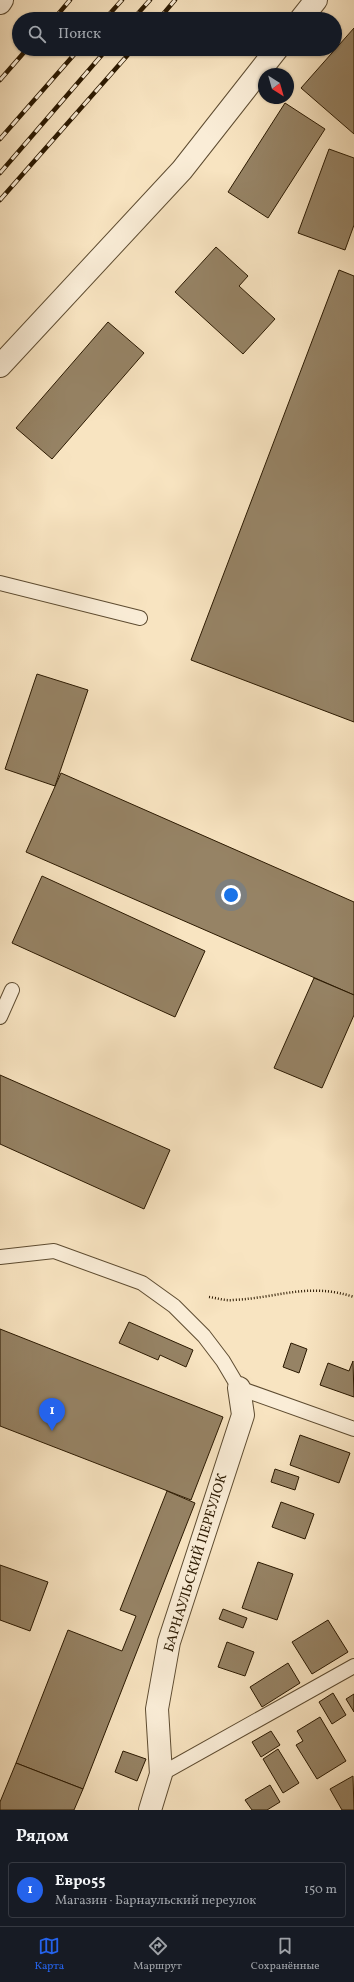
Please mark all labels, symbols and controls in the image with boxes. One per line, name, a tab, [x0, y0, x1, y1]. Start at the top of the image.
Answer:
search box	[12, 12, 342, 56]
icon: search	[26, 23, 48, 45]
text: Поиск	[58, 24, 101, 45]
north arrow	[258, 68, 294, 104]
your location	[221, 885, 241, 905]
pin: 1	[39, 1398, 65, 1431]
street label: БАРНАУЛЬСКИЙ ПЕРЕУЛОК	[159, 1471, 232, 1655]
text: Рядом	[16, 1825, 69, 1848]
text: Евро55	[55, 1871, 105, 1892]
text: 1	[27, 1881, 33, 1899]
text: 150 m	[304, 1881, 337, 1899]
text: Магазин · Барнаульский переулок	[55, 1892, 256, 1910]
tab: Карта	[34, 1935, 64, 1974]
tab: Маршрут	[133, 1935, 182, 1974]
tab: Сохранённые	[251, 1935, 319, 1974]

